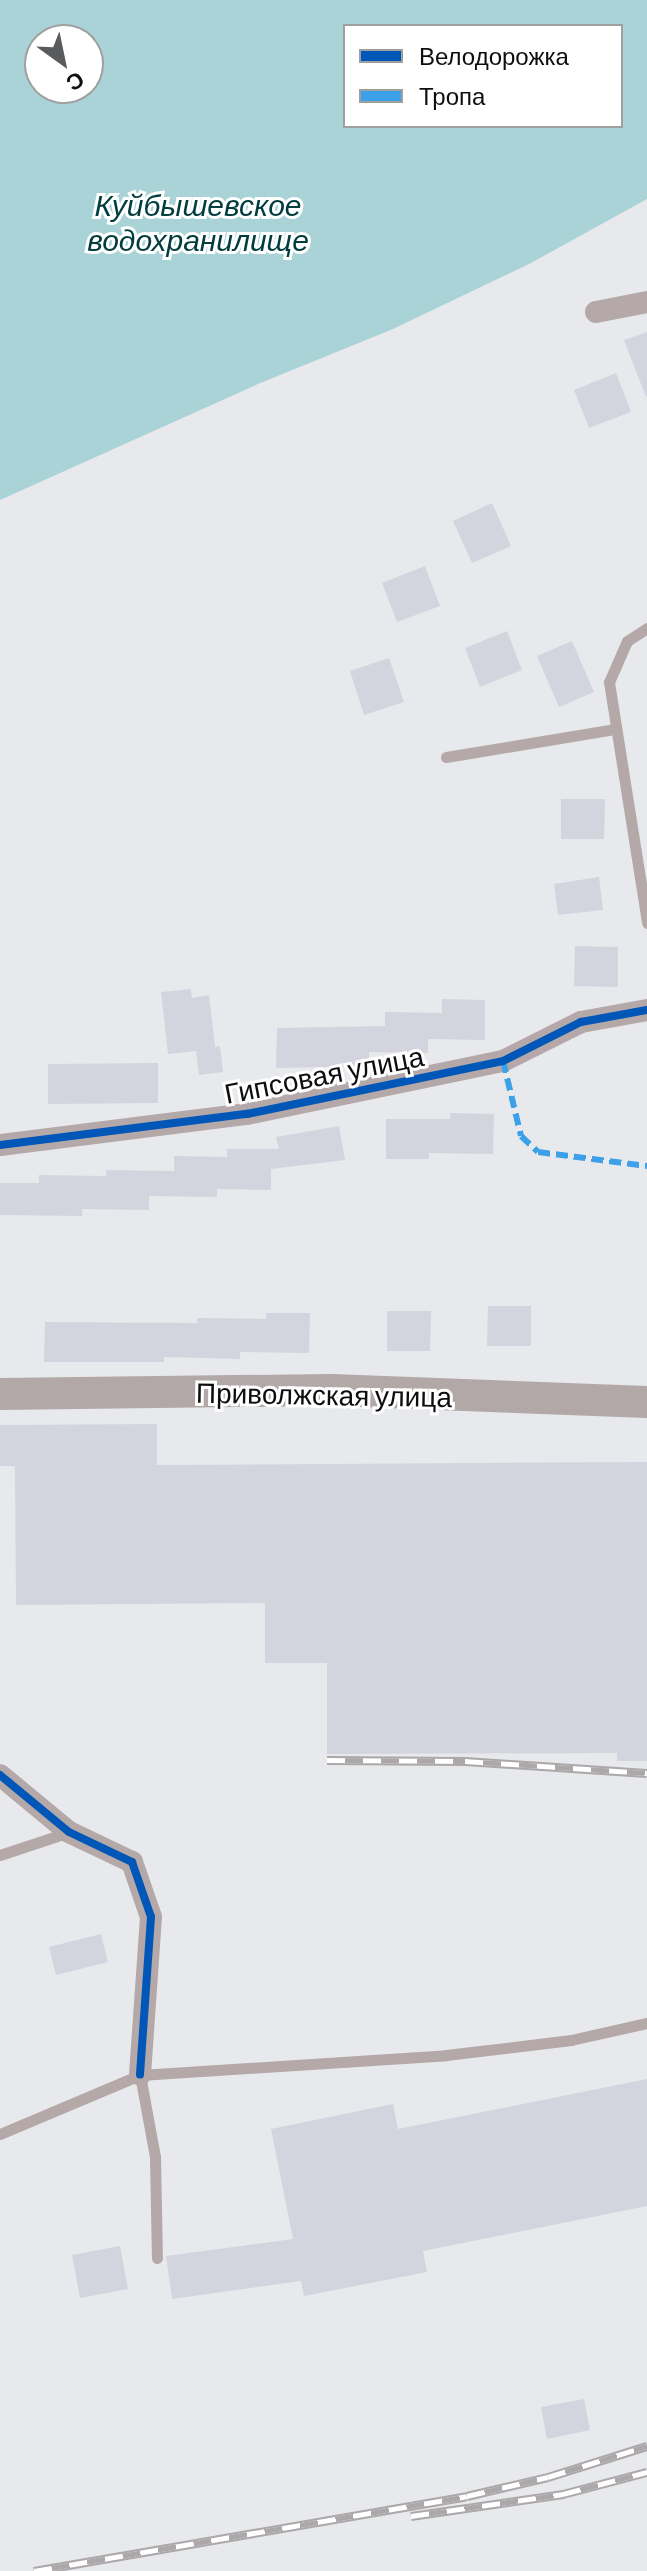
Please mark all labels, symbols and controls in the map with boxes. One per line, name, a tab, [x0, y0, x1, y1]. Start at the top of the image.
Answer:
north arrow	[24, 24, 104, 104]
legend	[343, 24, 623, 128]
text: Велодорожка	[419, 41, 569, 70]
text: С	[62, 67, 90, 98]
text: Тропа	[419, 81, 485, 110]
water label: Куйбышевское водохранилище	[87, 186, 309, 256]
street label: Гипсовая улица	[222, 1038, 426, 1110]
street label: Приволжская улица	[196, 1375, 452, 1413]

